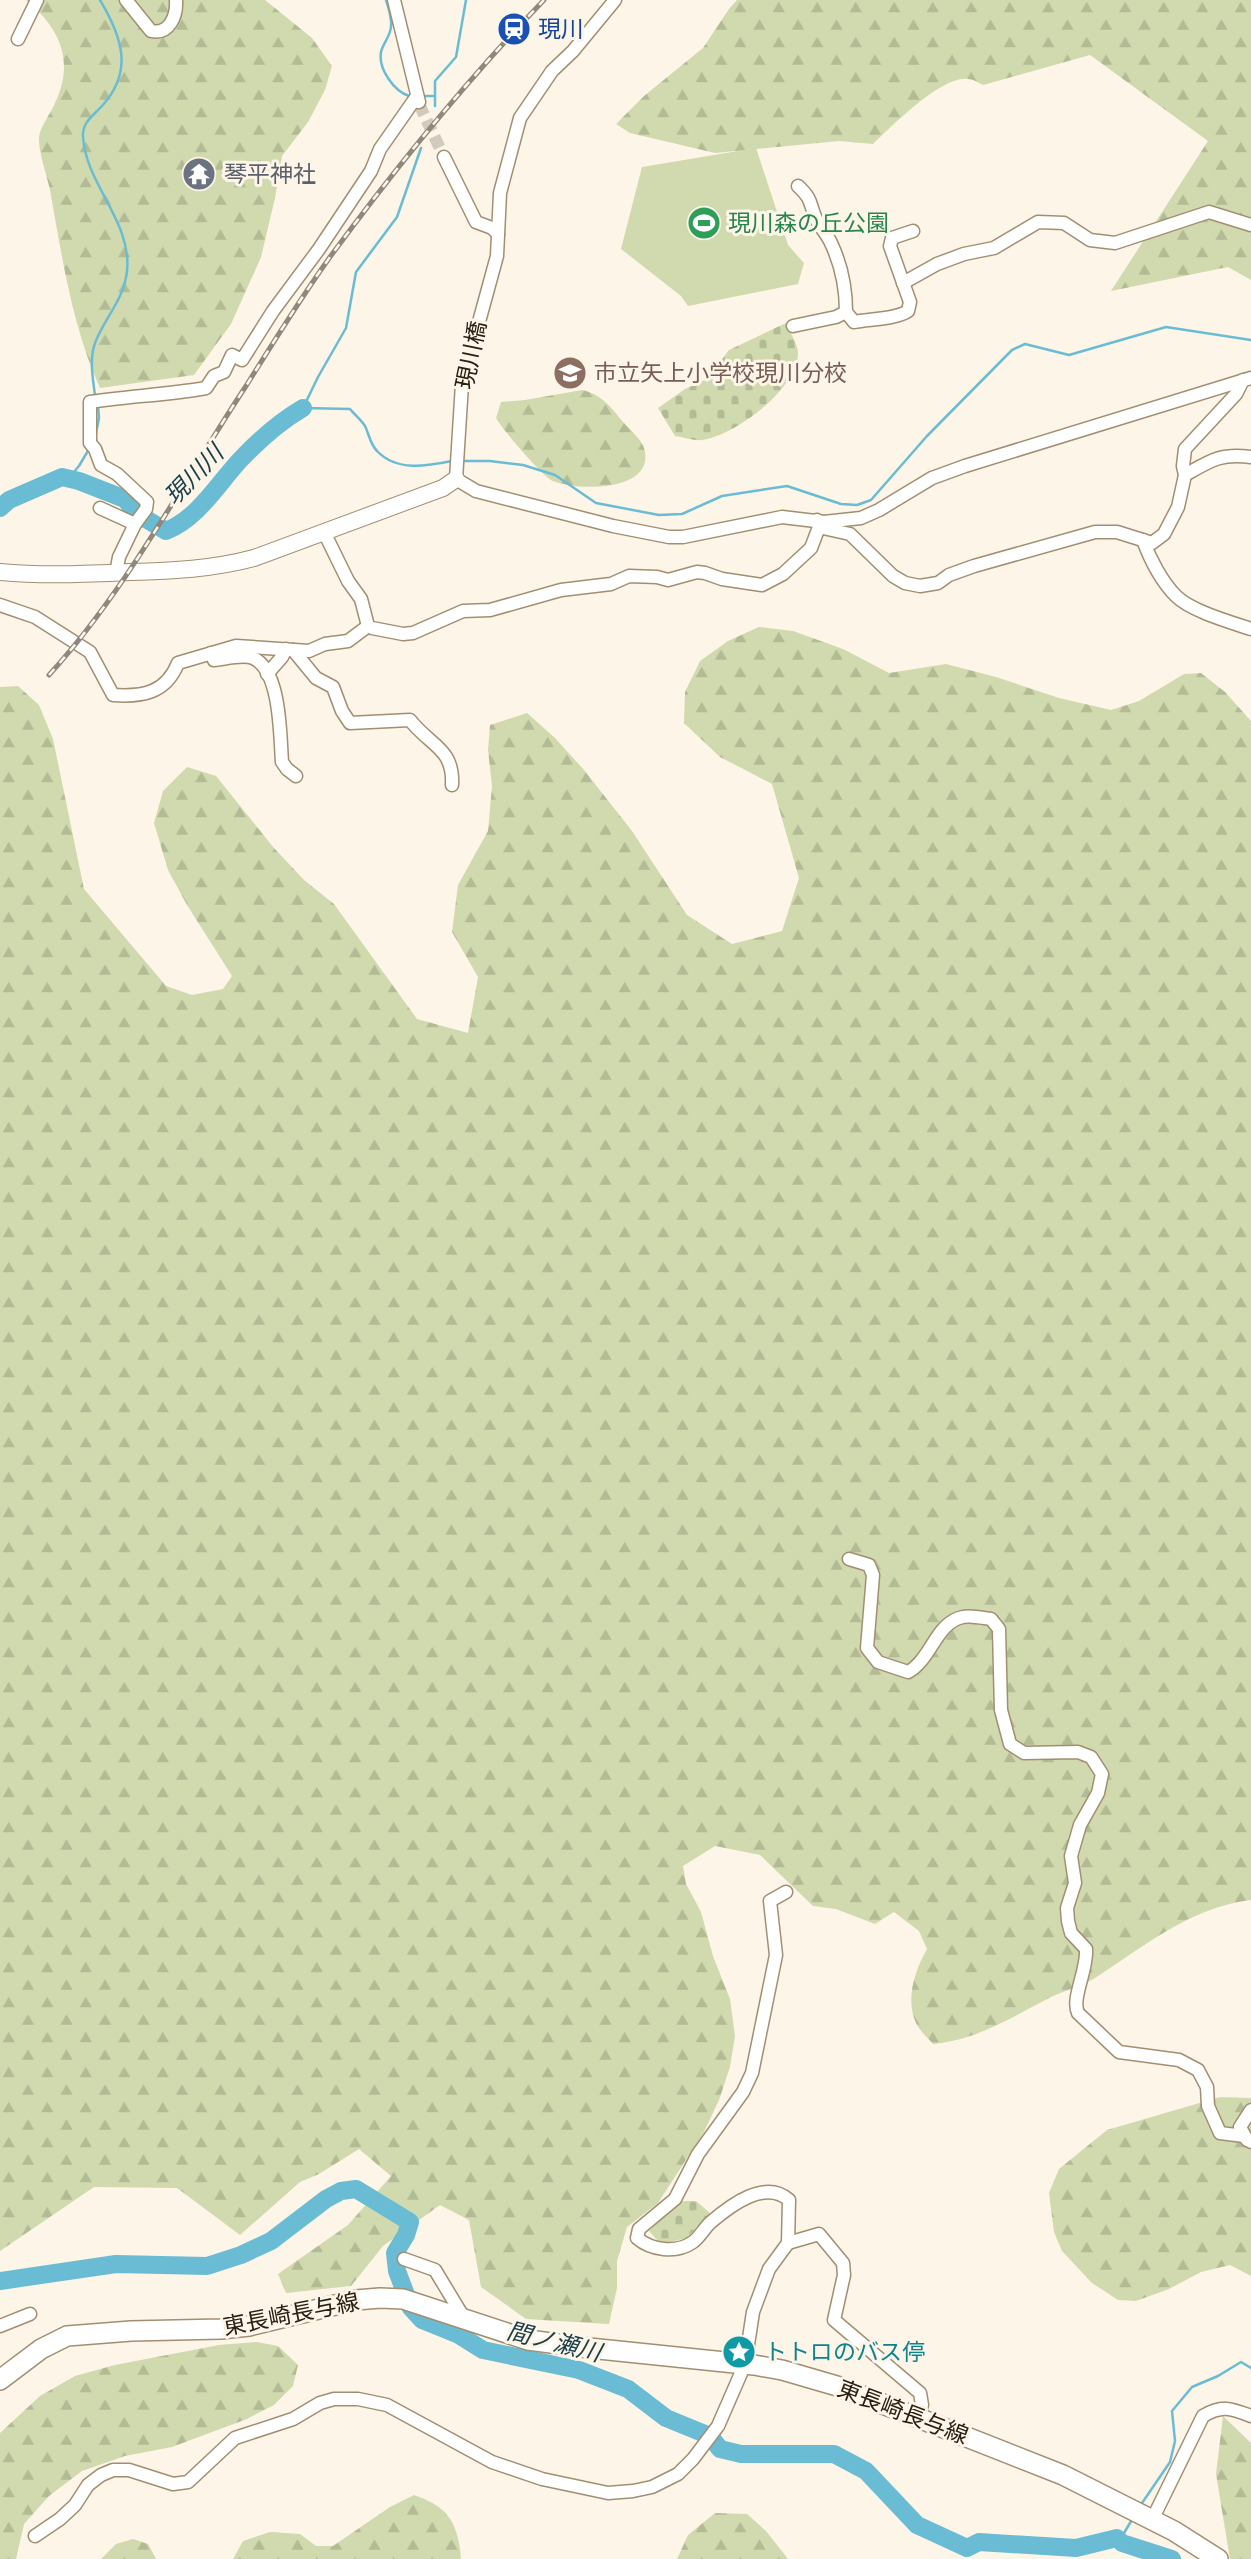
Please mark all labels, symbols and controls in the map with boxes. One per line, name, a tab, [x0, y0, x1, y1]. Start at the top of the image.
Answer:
station icon: 現川	[495, 10, 533, 48]
place label: 現川	[538, 12, 584, 43]
temple icon: 琴平神社	[180, 155, 218, 193]
place label: 琴平神社	[224, 157, 316, 188]
sports icon: 現川森の丘公園	[685, 204, 723, 242]
place label: 現川森の丘公園	[728, 206, 889, 237]
street label: 現川橋	[447, 318, 492, 392]
school or university icon: 市立矢上小学校現川分校	[551, 354, 589, 392]
place label: 市立矢上小学校現川分校	[594, 356, 847, 387]
water label: 現川川	[156, 434, 231, 511]
street label: 東長崎長与線	[220, 2284, 361, 2341]
water label: 間ノ瀬川	[504, 2313, 608, 2368]
place icon: トトロのバス停	[720, 2333, 758, 2371]
place label: トトロのバス停	[764, 2335, 925, 2366]
street label: 東長崎長与線	[834, 2371, 974, 2450]

